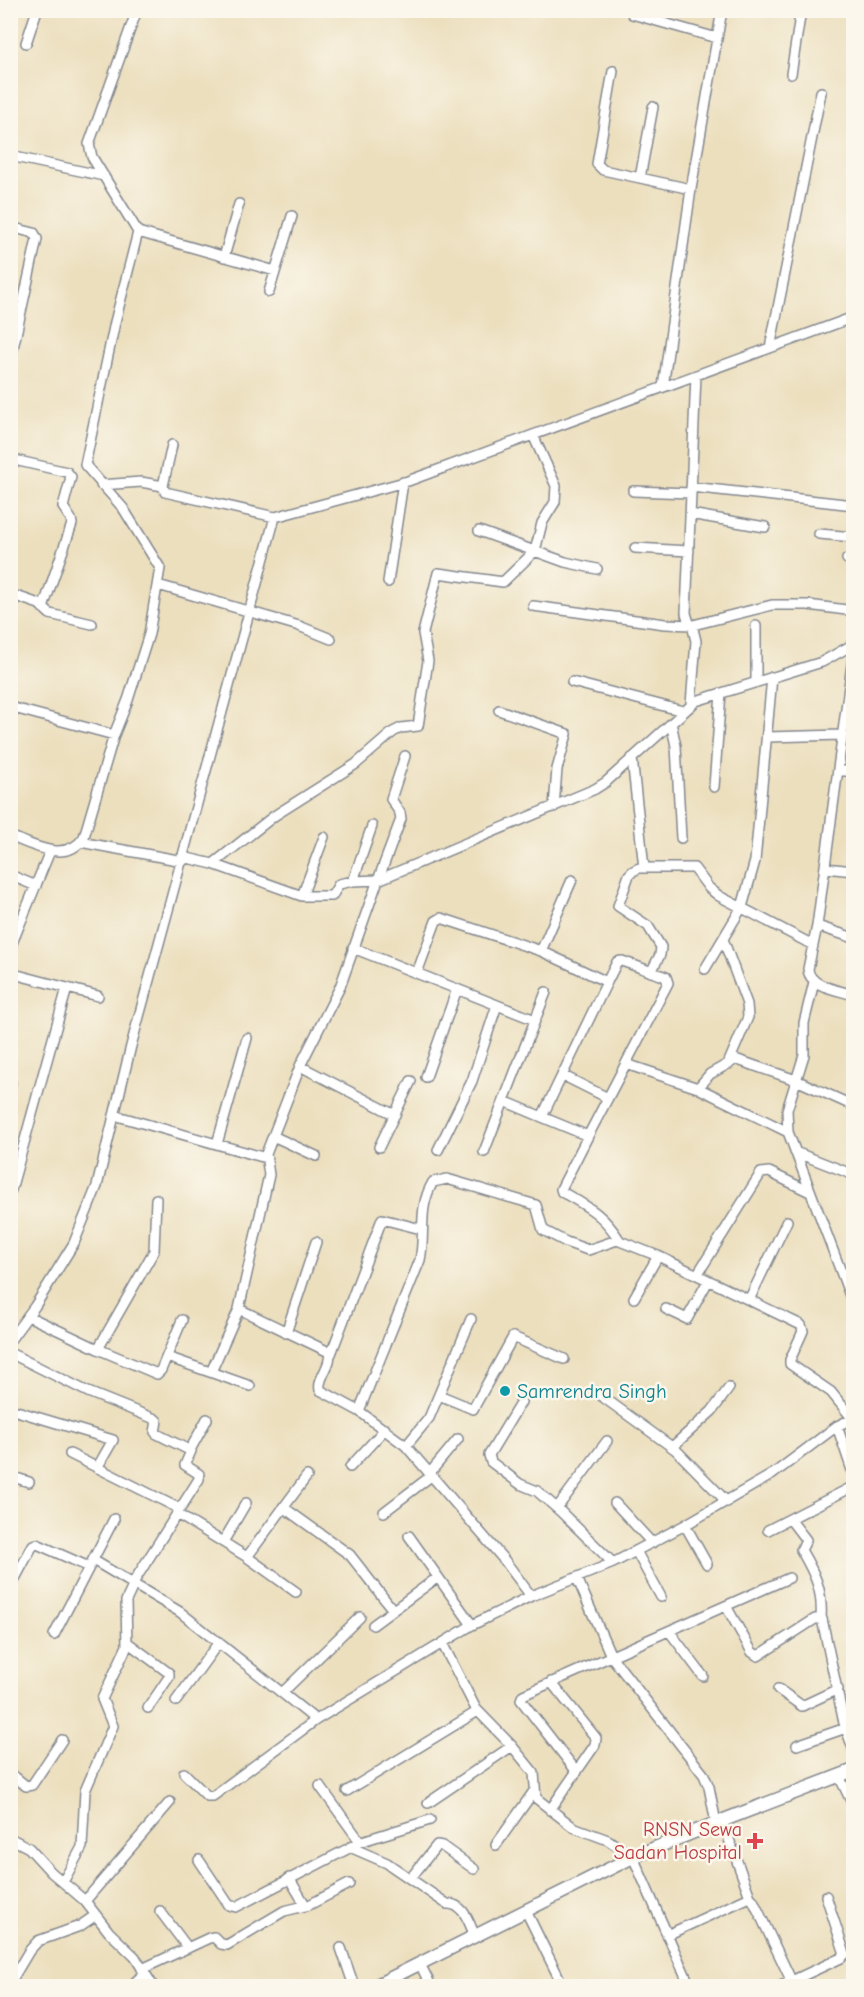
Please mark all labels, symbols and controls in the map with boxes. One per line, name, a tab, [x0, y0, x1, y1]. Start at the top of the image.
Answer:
place label: Samrendra Singh	[517, 1380, 667, 1403]
marker: Samrendra Singh	[498, 1384, 512, 1398]
place label: RNSN Sewa Sadan Hospital	[614, 1818, 742, 1864]
marker: RNSN Sewa Sadan Hospital	[746, 1832, 764, 1850]

